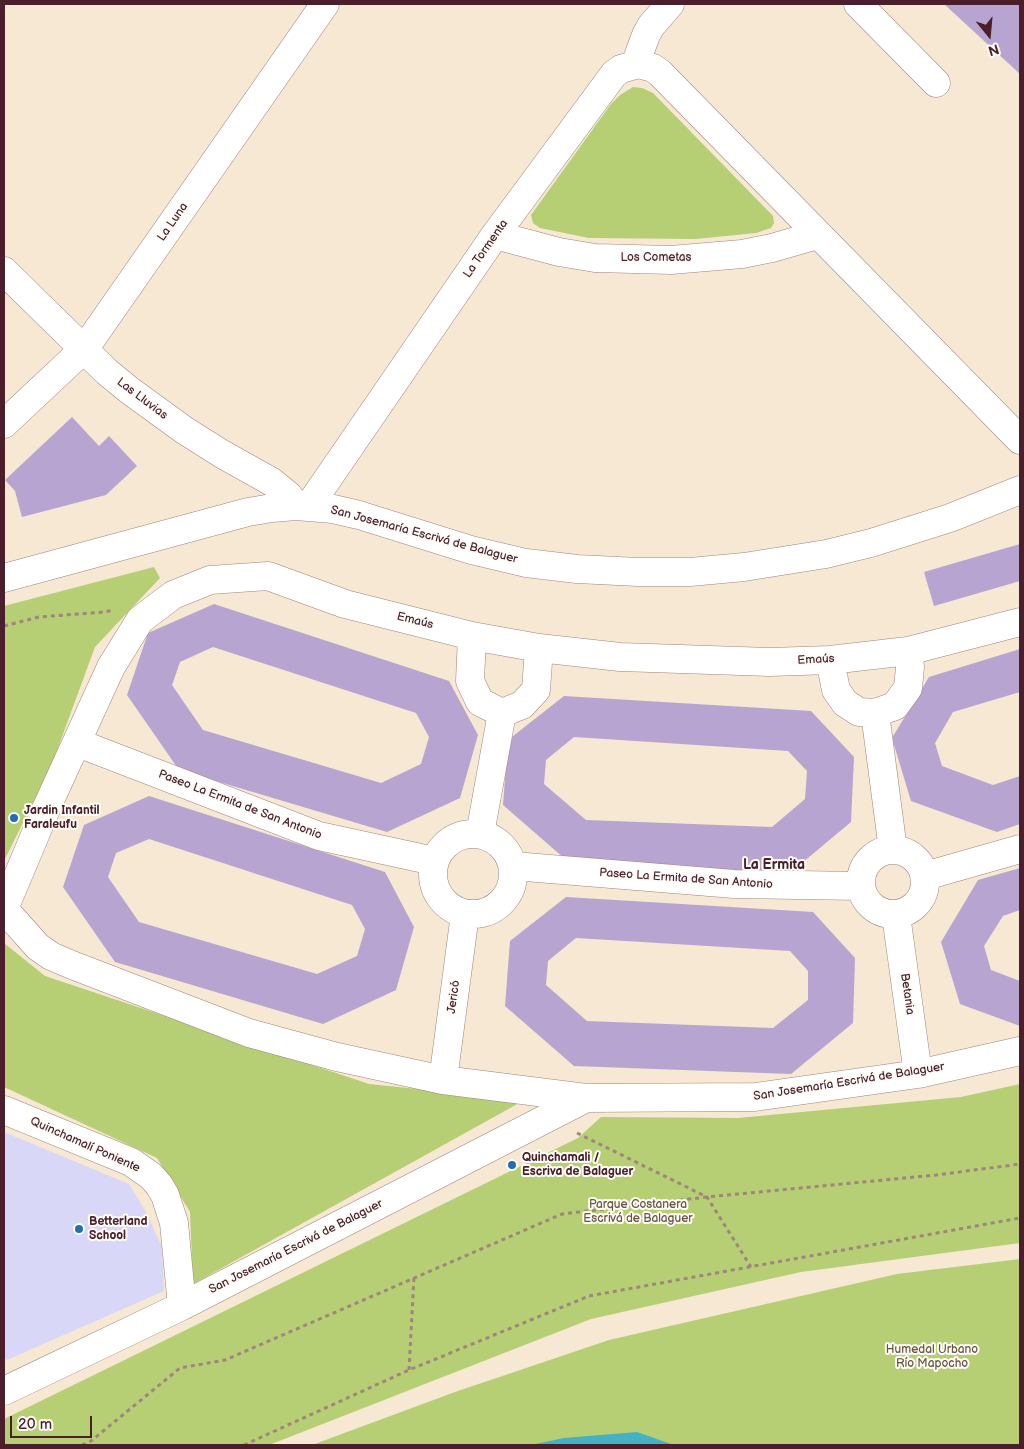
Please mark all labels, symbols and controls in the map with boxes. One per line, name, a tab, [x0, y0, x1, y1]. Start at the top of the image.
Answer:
north arrow	[964, 10, 1014, 60]
text: N	[986, 40, 1001, 59]
street label: La Luna	[155, 200, 191, 244]
street label: La Tormenta	[461, 217, 511, 281]
street label: Los Cometas	[621, 251, 691, 265]
street label: Las Lluvias	[114, 375, 170, 423]
street label: San Josemaría Escrivá de Balaguer	[329, 503, 519, 567]
street label: Emaús	[395, 610, 435, 632]
street label: Emaús	[797, 652, 835, 668]
street label: Paseo La Ermita de San Antonio	[156, 767, 324, 843]
place label: Jardin Infantil Faraleufu	[24, 804, 100, 832]
marker: Jardin Infantil Faraleufu	[8, 812, 20, 824]
district label: La Ermita	[743, 857, 805, 873]
street label: Paseo La Ermita de San Antonio	[599, 866, 773, 892]
street label: Betania	[897, 972, 917, 1016]
street label: Jericó	[445, 979, 463, 1015]
street label: San Josemaría Escrivá de Balaguer	[752, 1060, 946, 1104]
street label: Quinchamalí Poniente	[28, 1114, 142, 1176]
place label: Quinchamali / Escriva de Balaguer	[522, 1151, 633, 1179]
marker: Quinchamali / Escriva de Balaguer	[506, 1159, 518, 1171]
street label: San Josemaría Escrivá de Balaguer	[207, 1197, 385, 1297]
park label: Parque Costanera Escrivá de Balaguer	[583, 1198, 693, 1226]
place label: Betterland School	[89, 1215, 147, 1243]
marker: Betterland School	[73, 1223, 85, 1235]
park label: Humedal Urbano Río Mapocho	[886, 1343, 978, 1371]
scale bar	[12, 1406, 95, 1438]
text: 20 m	[18, 1415, 52, 1434]

